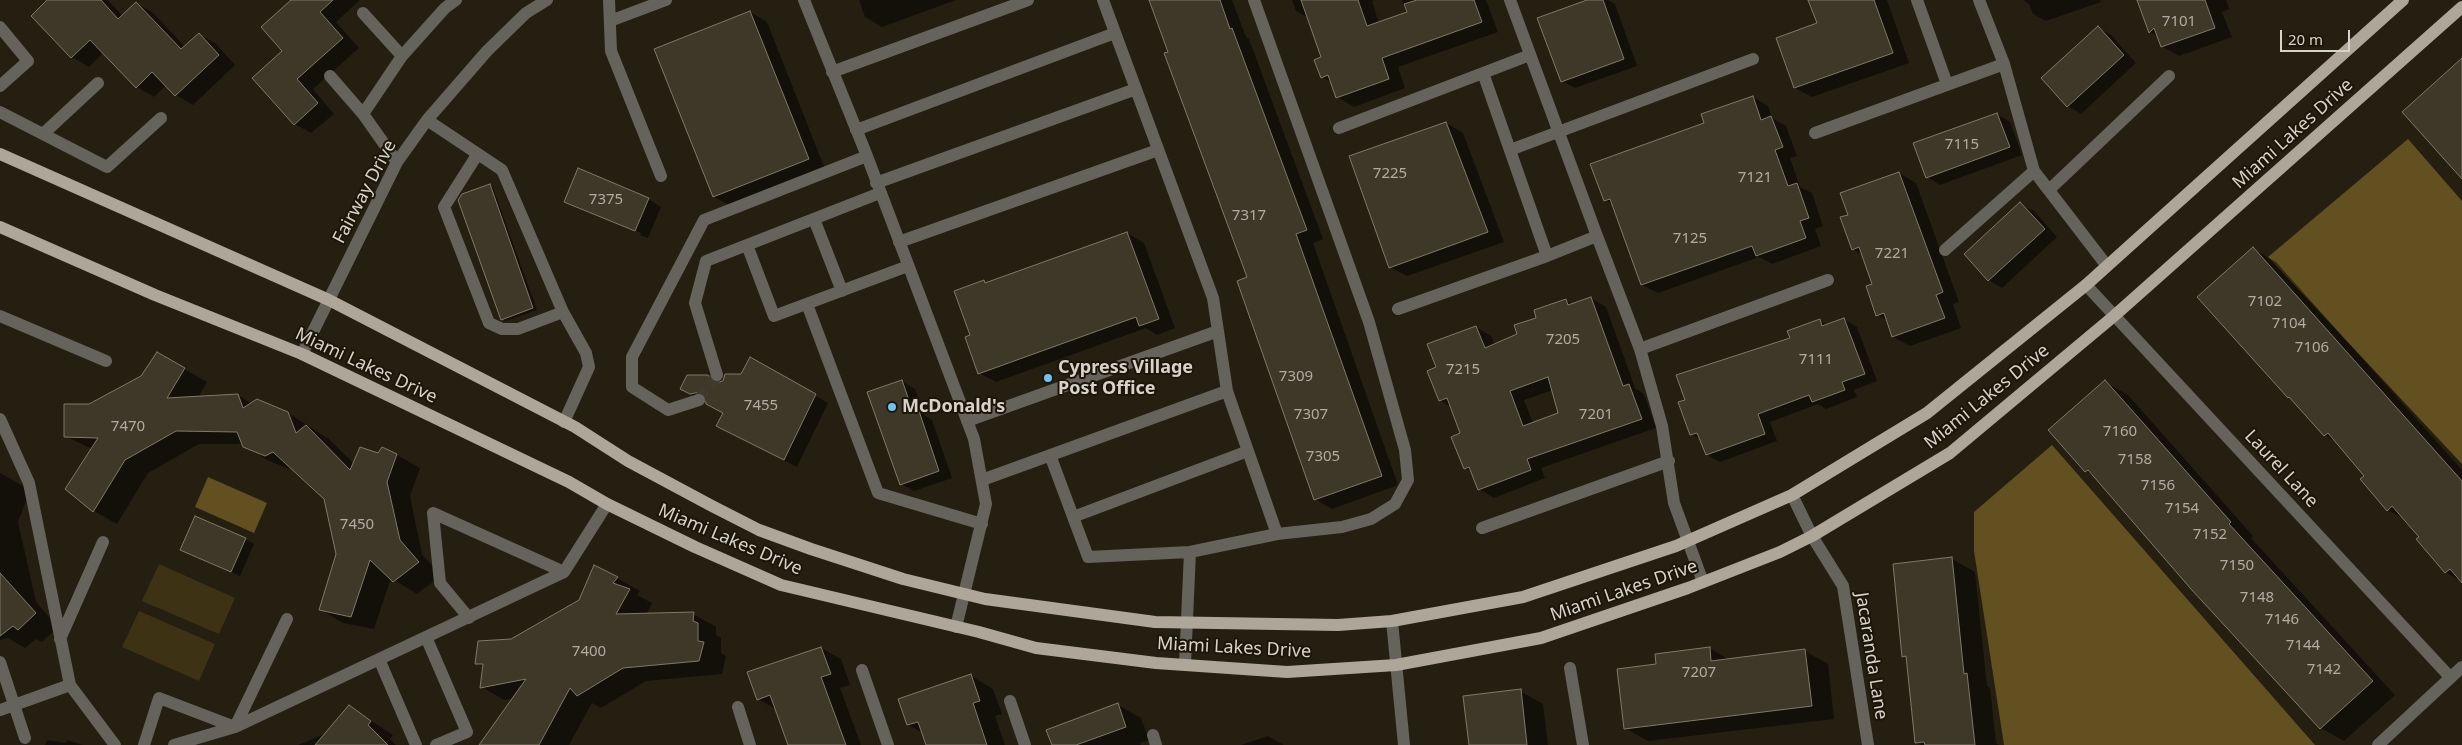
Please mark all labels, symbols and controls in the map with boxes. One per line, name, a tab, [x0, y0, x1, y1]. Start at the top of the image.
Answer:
house number: 7101	[2162, 13, 2196, 31]
scale bar	[2282, 20, 2352, 52]
text: 20 m	[2288, 29, 2323, 49]
street label: Miami Lakes Drive	[2228, 74, 2358, 194]
house number: 7115	[1945, 136, 1979, 154]
street label: Fairway Drive	[329, 137, 401, 247]
house number: 7225	[1373, 165, 1407, 183]
house number: 7121	[1738, 169, 1772, 187]
house number: 7375	[589, 191, 623, 209]
house number: 7317	[1232, 207, 1266, 225]
house number: 7125	[1673, 230, 1707, 248]
house number: 7221	[1875, 245, 1909, 263]
house number: 7102	[2248, 293, 2282, 311]
house number: 7104	[2272, 315, 2306, 333]
street label: Miami Lakes Drive	[291, 324, 441, 408]
house number: 7205	[1546, 331, 1580, 349]
house number: 7106	[2295, 339, 2329, 357]
street label: Miami Lakes Drive	[1920, 340, 2054, 454]
house number: 7111	[1799, 351, 1833, 369]
place label: Cypress Village Post Office	[1058, 357, 1193, 399]
house number: 7215	[1446, 361, 1480, 379]
house number: 7309	[1279, 368, 1313, 386]
marker: Cypress Village Post Office	[1042, 372, 1054, 384]
place label: McDonald's	[902, 396, 1005, 418]
house number: 7455	[744, 397, 778, 415]
marker: McDonald's	[886, 401, 898, 413]
house number: 7307	[1294, 406, 1328, 424]
house number: 7201	[1579, 406, 1613, 424]
house number: 7470	[111, 418, 145, 436]
house number: 7160	[2103, 423, 2137, 441]
street label: Laurel Lane	[2240, 426, 2322, 512]
house number: 7305	[1306, 448, 1340, 466]
house number: 7158	[2118, 451, 2152, 469]
house number: 7156	[2141, 477, 2175, 495]
street label: Miami Lakes Drive	[655, 500, 805, 580]
house number: 7154	[2165, 500, 2199, 518]
house number: 7450	[340, 516, 374, 534]
house number: 7152	[2193, 526, 2227, 544]
street label: Miami Lakes Drive	[1548, 556, 1700, 626]
house number: 7150	[2220, 557, 2254, 575]
house number: 7148	[2240, 589, 2274, 607]
street label: Jacaranda Lane	[1850, 591, 1892, 721]
house number: 7146	[2265, 611, 2299, 629]
street label: Miami Lakes Drive	[1156, 633, 1312, 663]
house number: 7144	[2286, 637, 2320, 655]
house number: 7400	[572, 643, 606, 661]
house number: 7142	[2307, 661, 2341, 679]
house number: 7207	[1682, 664, 1716, 682]

